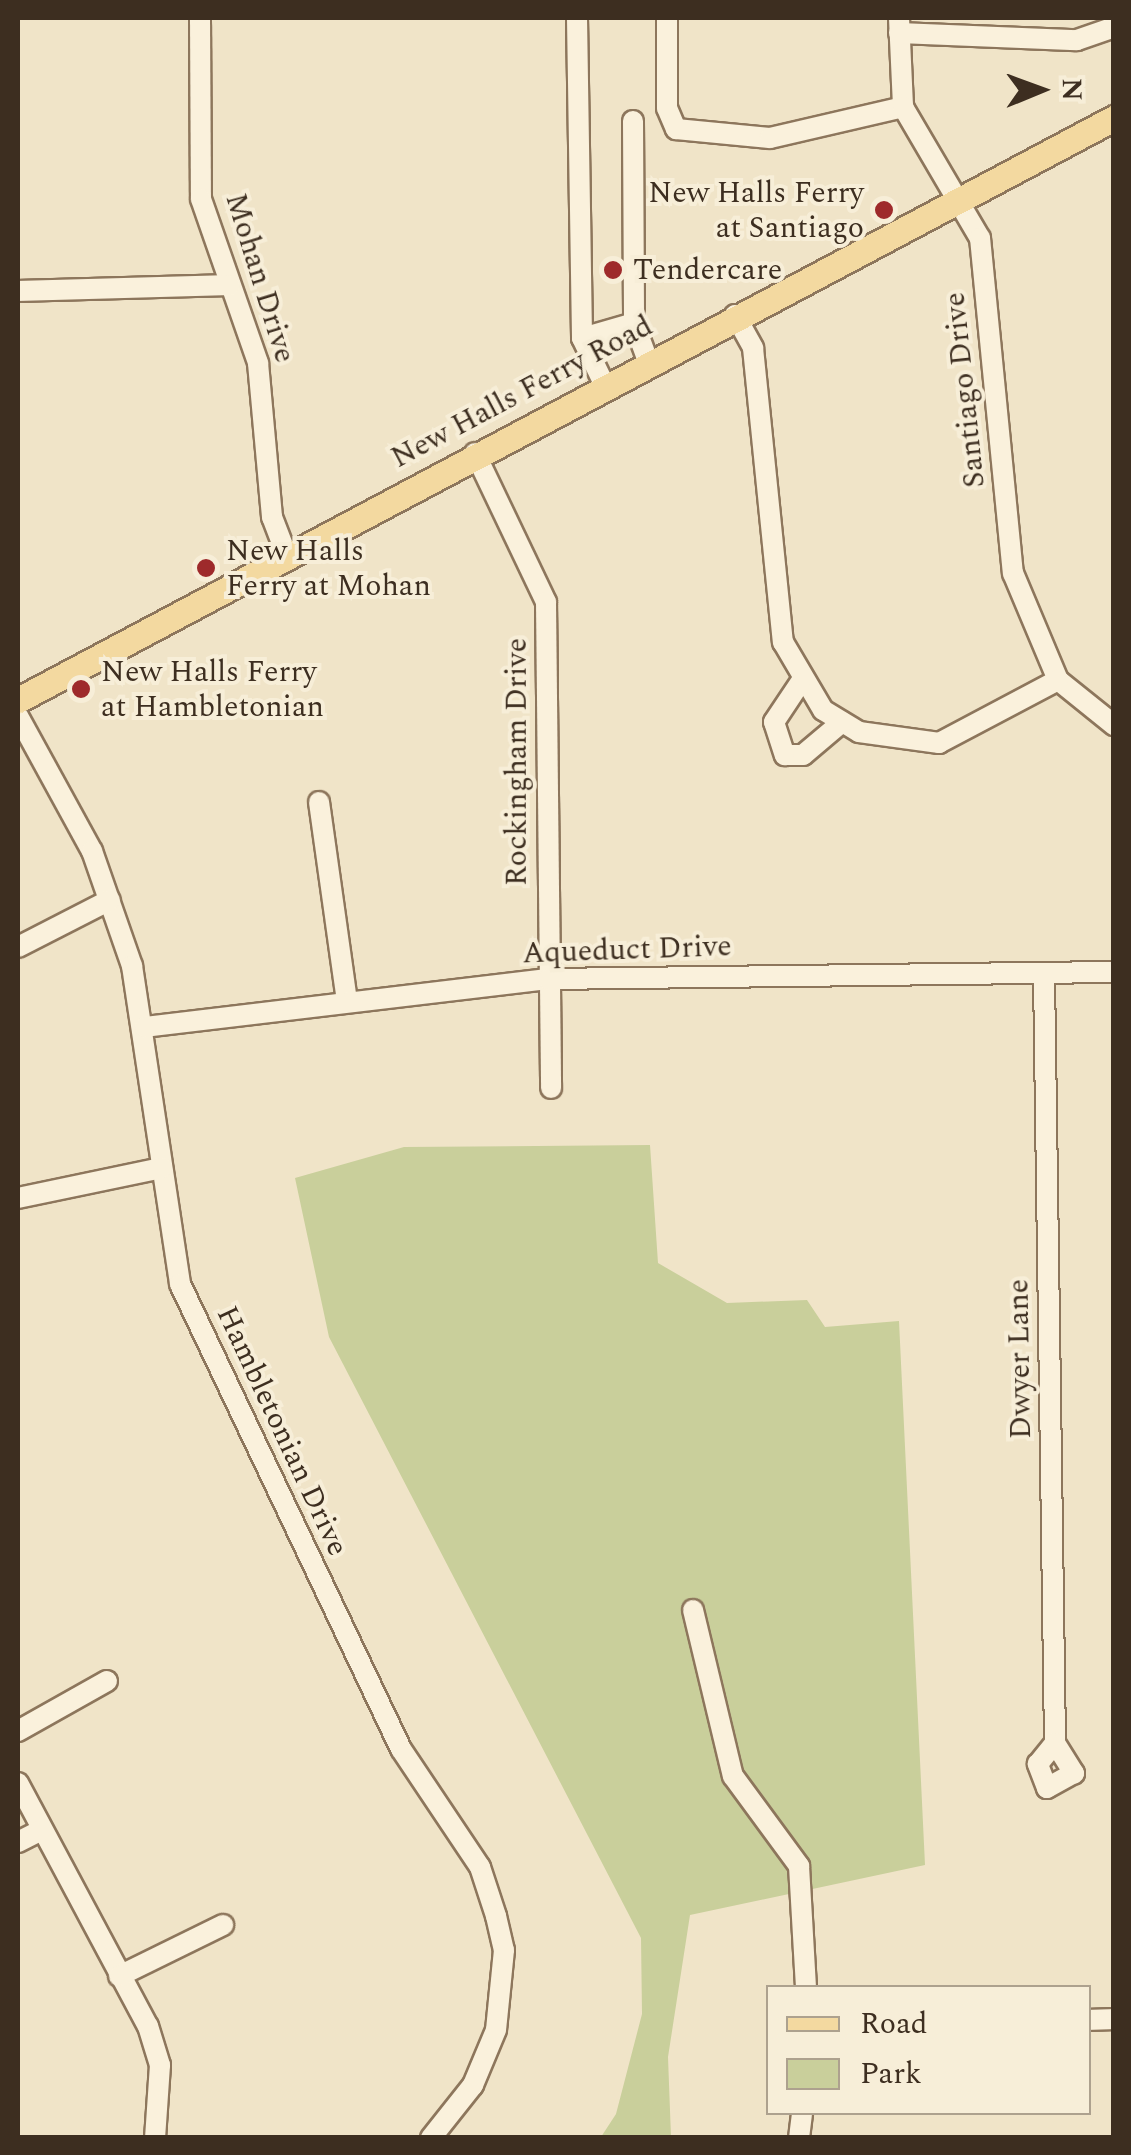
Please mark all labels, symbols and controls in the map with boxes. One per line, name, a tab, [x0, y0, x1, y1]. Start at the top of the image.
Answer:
north arrow	[991, 40, 1091, 140]
text: N	[1050, 78, 1093, 101]
place label: New Halls Ferry at Santiago	[648, 175, 864, 246]
street label: Mohan Drive	[217, 189, 303, 367]
marker: New Halls Ferry at Santiago	[873, 199, 895, 221]
place label: Tendercare	[633, 252, 782, 288]
marker: Tendercare	[602, 259, 624, 281]
street label: Santiago Drive	[937, 290, 993, 490]
street label: New Halls Ferry Road	[385, 308, 659, 476]
place label: New Halls Ferry at Mohan	[226, 533, 431, 604]
marker: New Halls Ferry at Mohan	[195, 557, 217, 579]
street label: Rockingham Drive	[499, 638, 535, 886]
place label: New Halls Ferry at Hambletonian	[101, 654, 324, 724]
marker: New Halls Ferry at Hambletonian	[70, 678, 92, 700]
street label: Aqueduct Drive	[522, 928, 732, 972]
street label: Dwyer Lane	[1001, 1279, 1039, 1439]
street label: Hambletonian Drive	[208, 1300, 356, 1562]
legend	[766, 1985, 1091, 2115]
text: Road	[860, 2001, 928, 2047]
text: Park	[860, 2051, 922, 2097]

